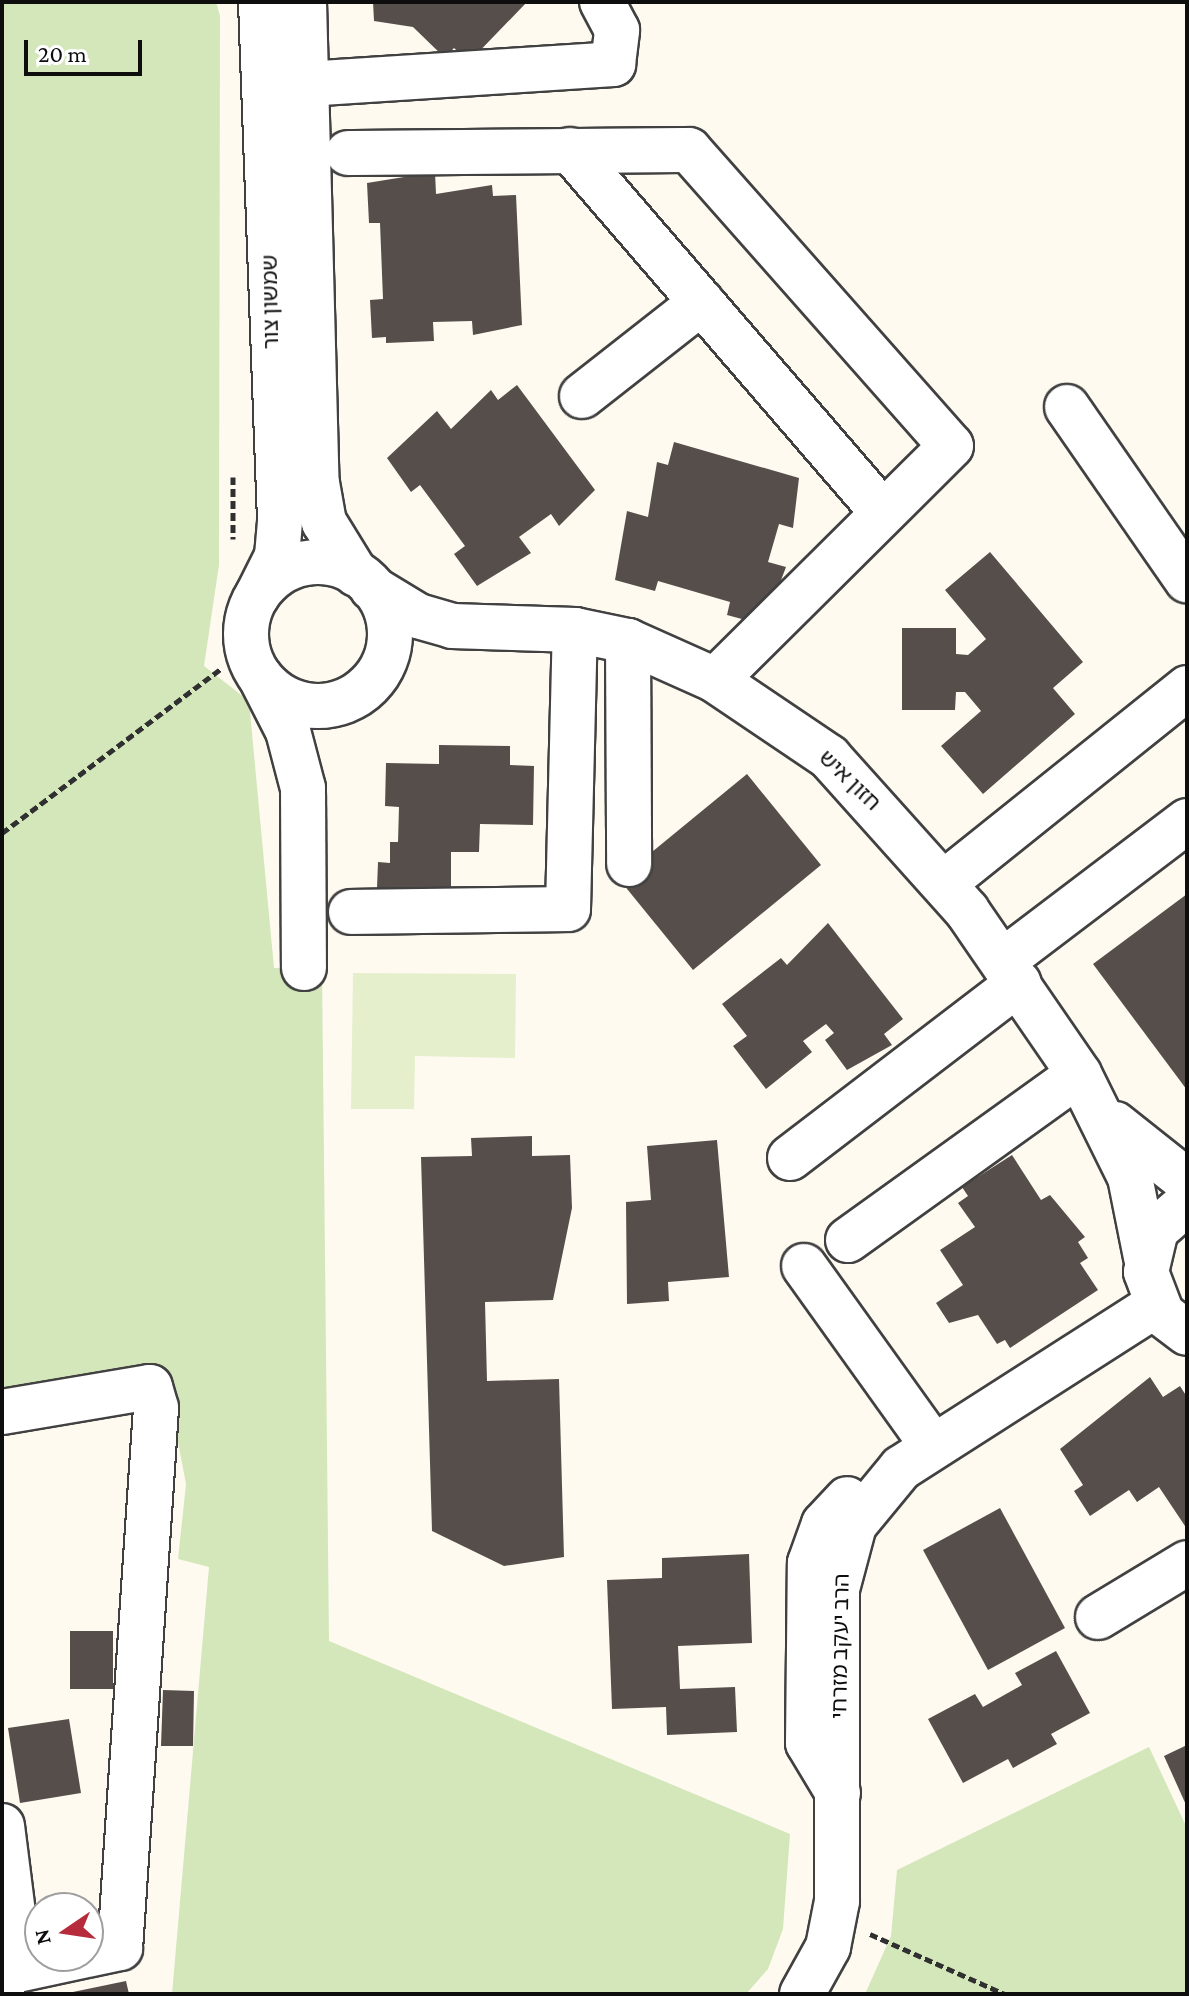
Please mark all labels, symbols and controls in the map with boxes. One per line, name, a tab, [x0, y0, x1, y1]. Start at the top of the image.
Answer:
scale bar	[28, 24, 146, 74]
text: 20 m	[38, 40, 87, 67]
street label: שמשון צור	[256, 254, 284, 350]
street label: חזון איש	[814, 744, 886, 816]
street label: הרב יעקב מזרחי	[826, 1573, 854, 1719]
north arrow	[24, 1892, 104, 1972]
text: N	[28, 1927, 56, 1947]

